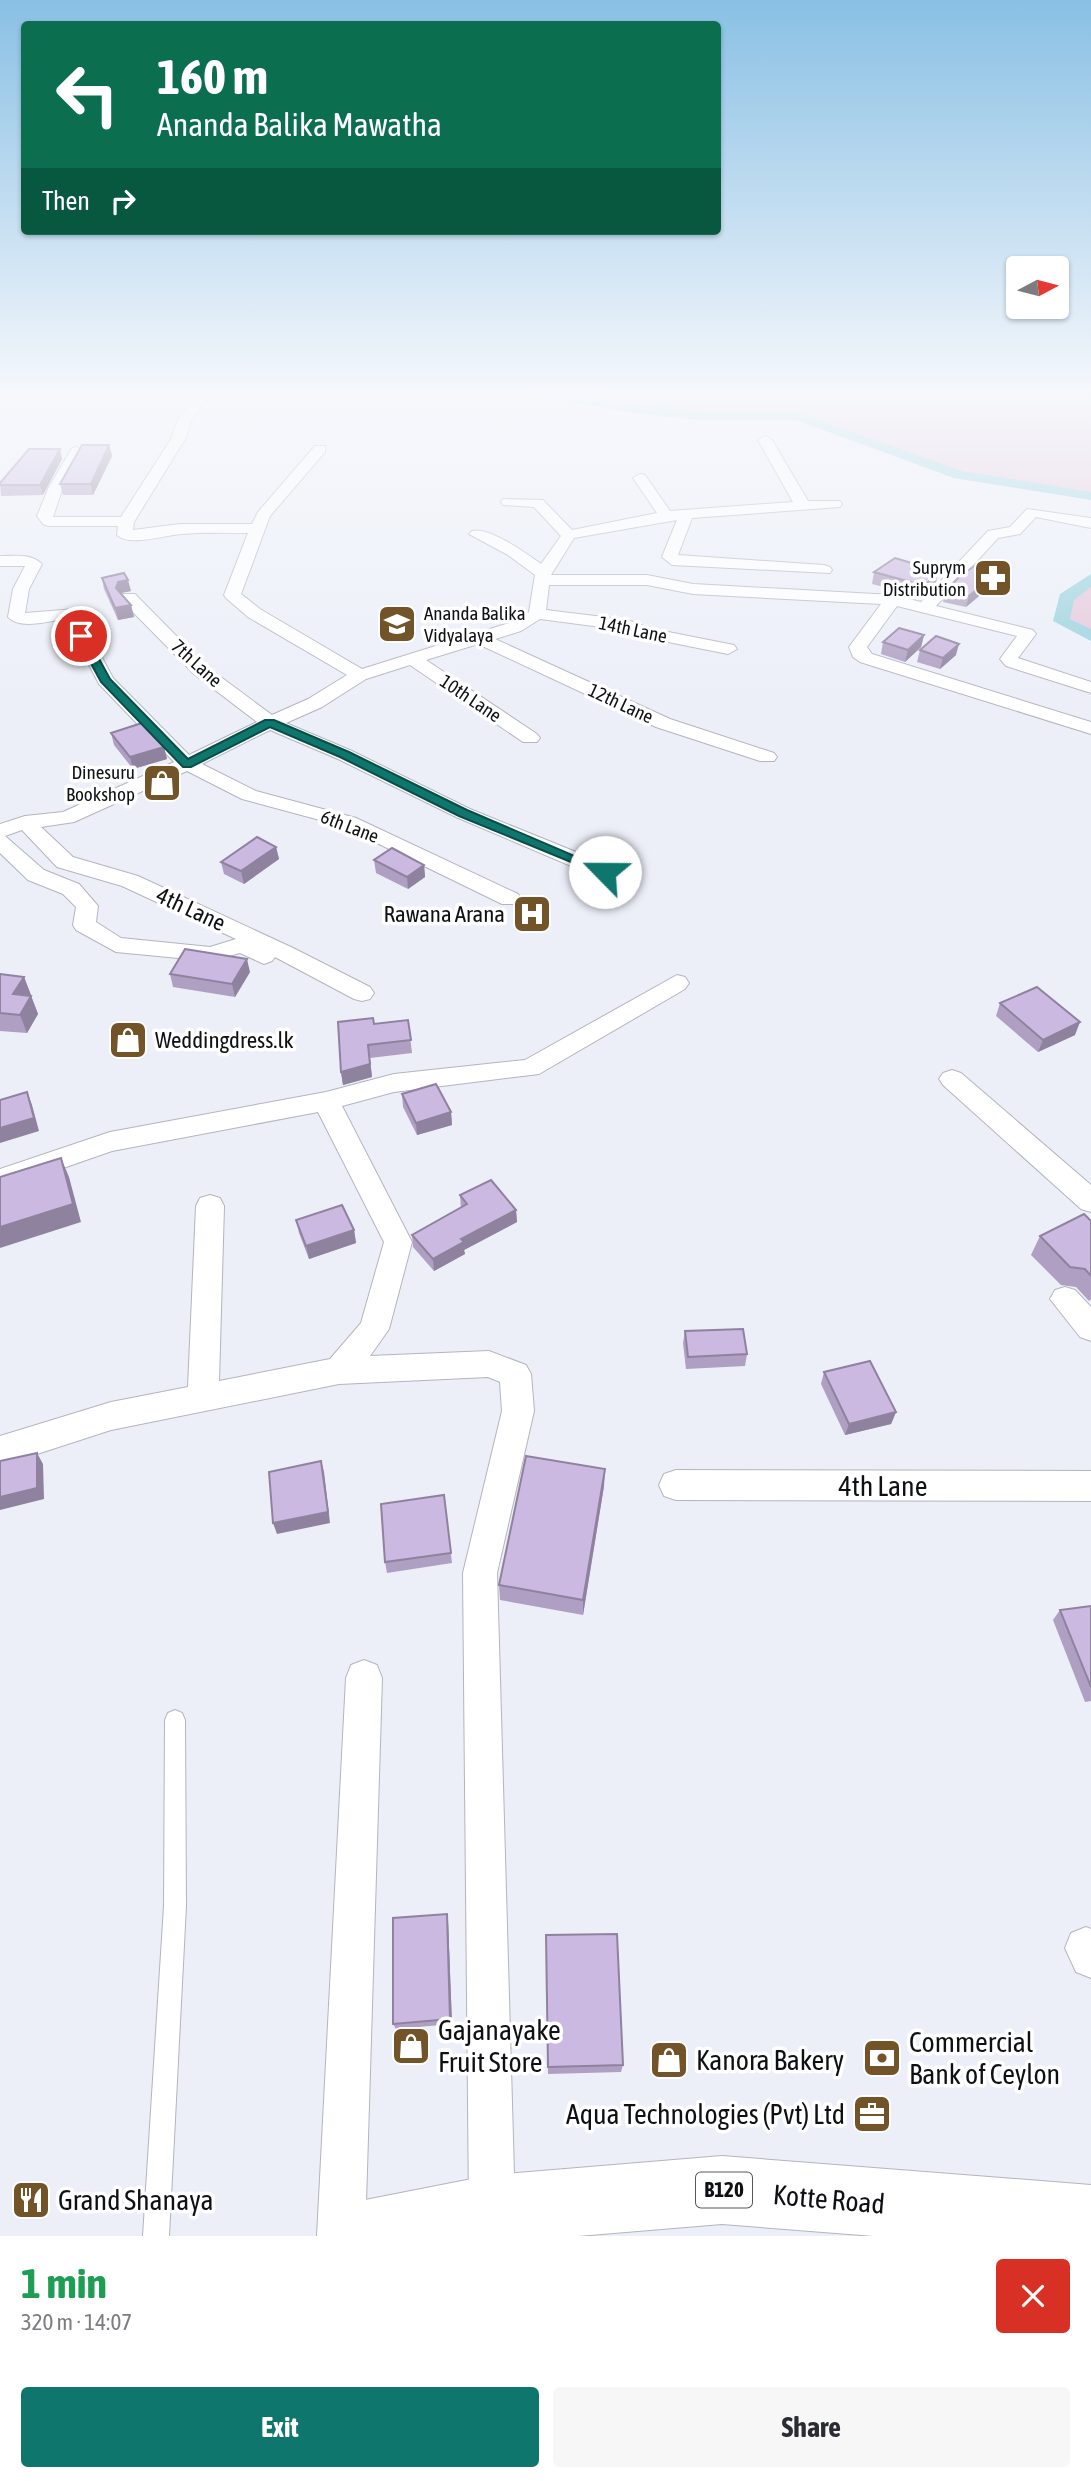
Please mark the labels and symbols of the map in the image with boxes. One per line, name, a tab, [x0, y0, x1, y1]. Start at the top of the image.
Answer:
north arrow	[1006, 256, 1069, 318]
place label: Suprym Distribution	[883, 556, 966, 600]
pharmacy icon: Suprym Distribution	[972, 557, 1014, 599]
place label: Ananda Balika Vidyalaya	[424, 602, 525, 646]
school or university icon: Ananda Balika Vidyalaya	[376, 603, 418, 645]
pin	[51, 606, 111, 666]
street label: 14th Lane	[597, 611, 669, 647]
street label: 7th Lane	[167, 635, 227, 691]
street label: 10th Lane	[436, 670, 506, 726]
street label: 12th Lane	[585, 678, 657, 728]
place label: Dinesuru Bookshop	[66, 761, 135, 805]
shop icon: Dinesuru Bookshop	[141, 762, 183, 804]
street label: 6th Lane	[318, 805, 382, 847]
position arrow	[568, 835, 642, 909]
street label: 4th Lane	[152, 882, 230, 936]
hospital icon: Rawana Arana	[511, 893, 553, 935]
place label: Rawana Arana	[383, 901, 505, 927]
shop icon: Weddingdress.lk	[107, 1019, 149, 1061]
place label: Weddingdress.lk	[155, 1027, 294, 1053]
street label: 4th Lane	[839, 1470, 927, 1502]
place label: Gajanayake Fruit Store	[438, 2014, 561, 2078]
shop icon: Gajanayake Fruit Store	[390, 2025, 432, 2067]
place label: Commercial Bank of Ceylon	[909, 2026, 1060, 2090]
bank icon: Commercial Bank of Ceylon	[861, 2037, 903, 2079]
shop icon: Kanora Bakery	[648, 2039, 690, 2081]
place label: Kanora Bakery	[696, 2044, 844, 2076]
office icon: Aqua Technologies (Pvt) Ltd	[851, 2093, 893, 2135]
place label: Aqua Technologies (Pvt) Ltd	[566, 2098, 845, 2130]
road number: B120	[696, 2172, 752, 2208]
street label: Kotte Road	[772, 2178, 886, 2220]
restaurant icon: Grand Shanaya	[10, 2179, 52, 2221]
place label: Grand Shanaya	[58, 2184, 214, 2216]

